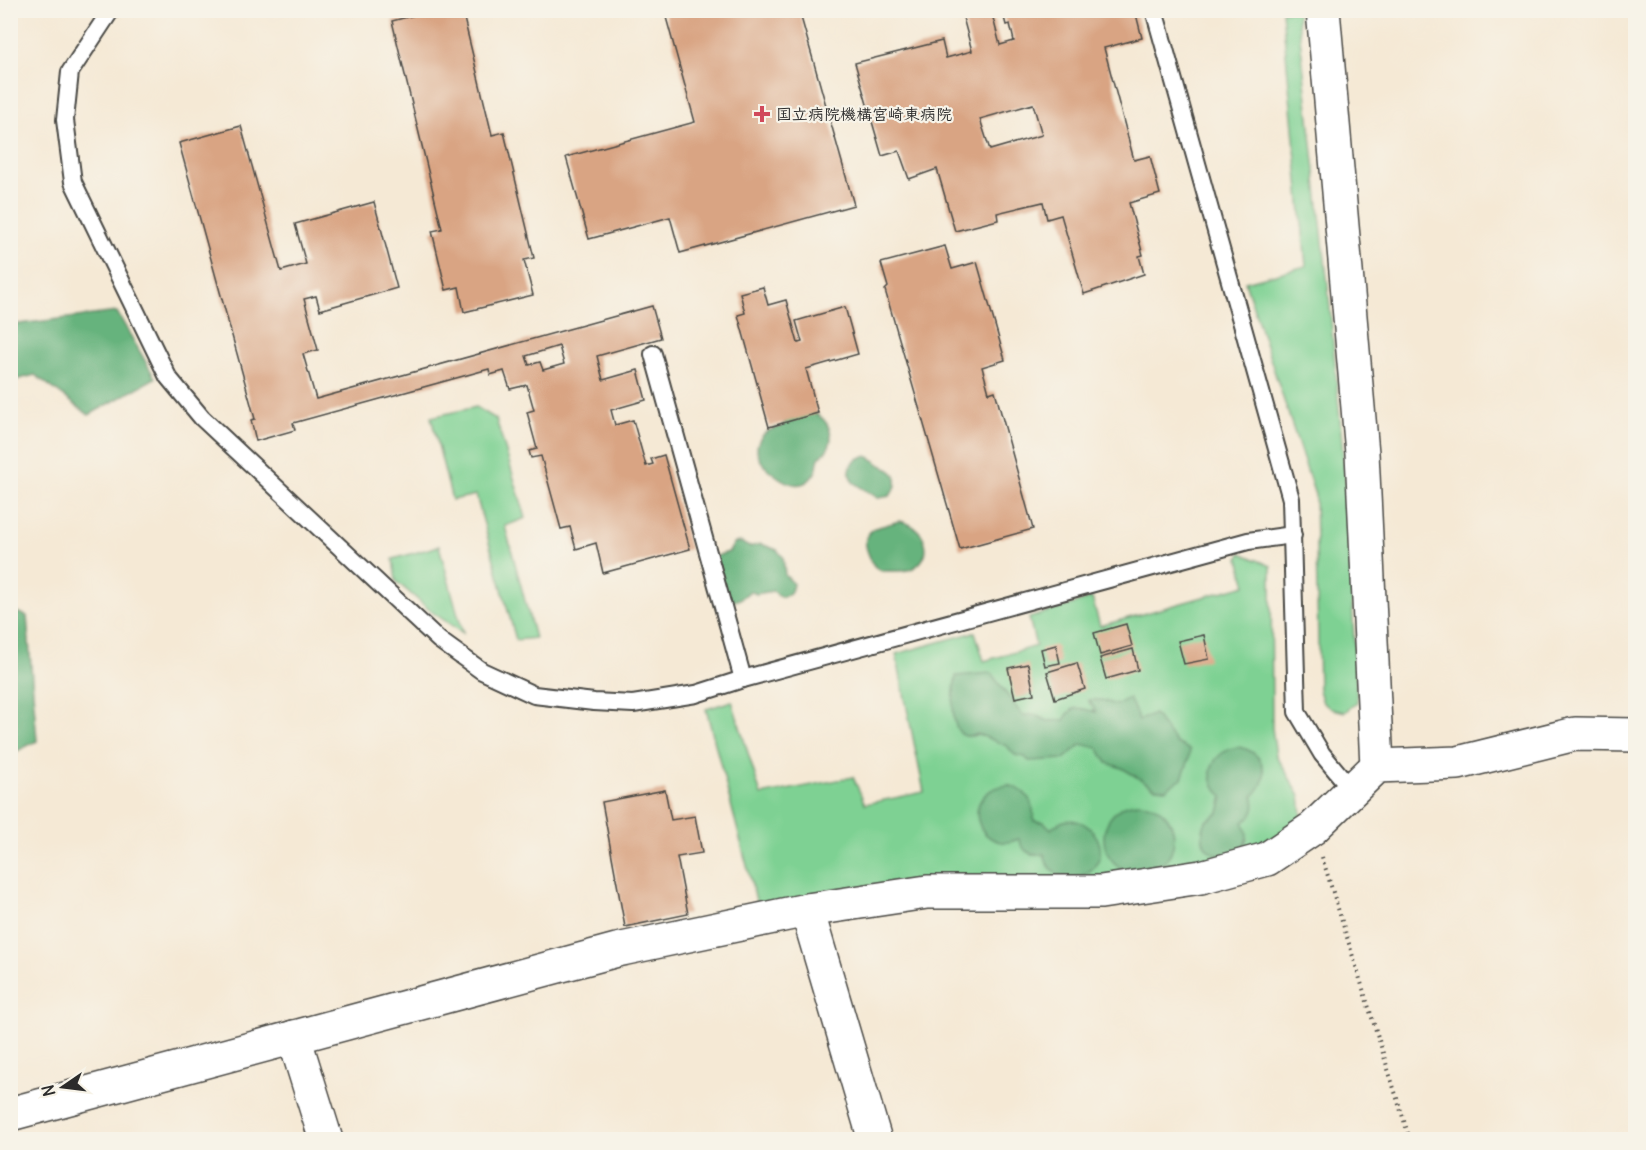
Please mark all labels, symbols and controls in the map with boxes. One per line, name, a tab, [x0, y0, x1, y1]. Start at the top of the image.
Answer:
place label: 国立病院機構宮崎東病院	[776, 104, 952, 124]
marker: 国立病院機構宮崎東病院	[753, 105, 771, 123]
north arrow	[33, 1057, 93, 1117]
text: N	[37, 1083, 59, 1098]

